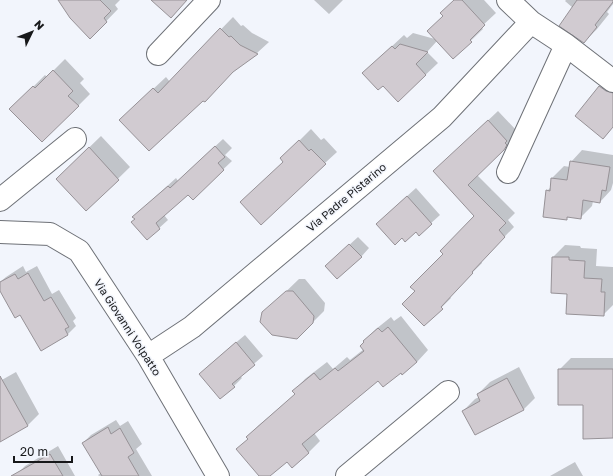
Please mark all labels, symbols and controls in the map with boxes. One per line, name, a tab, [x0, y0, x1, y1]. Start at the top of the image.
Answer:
north arrow	[12, 12, 52, 52]
text: N	[32, 17, 47, 32]
street label: Via Padre Pistarino	[304, 160, 389, 234]
street label: Via Giovanni Volpatto	[92, 276, 164, 378]
scale bar	[14, 438, 72, 464]
text: 20 m	[20, 444, 48, 459]

